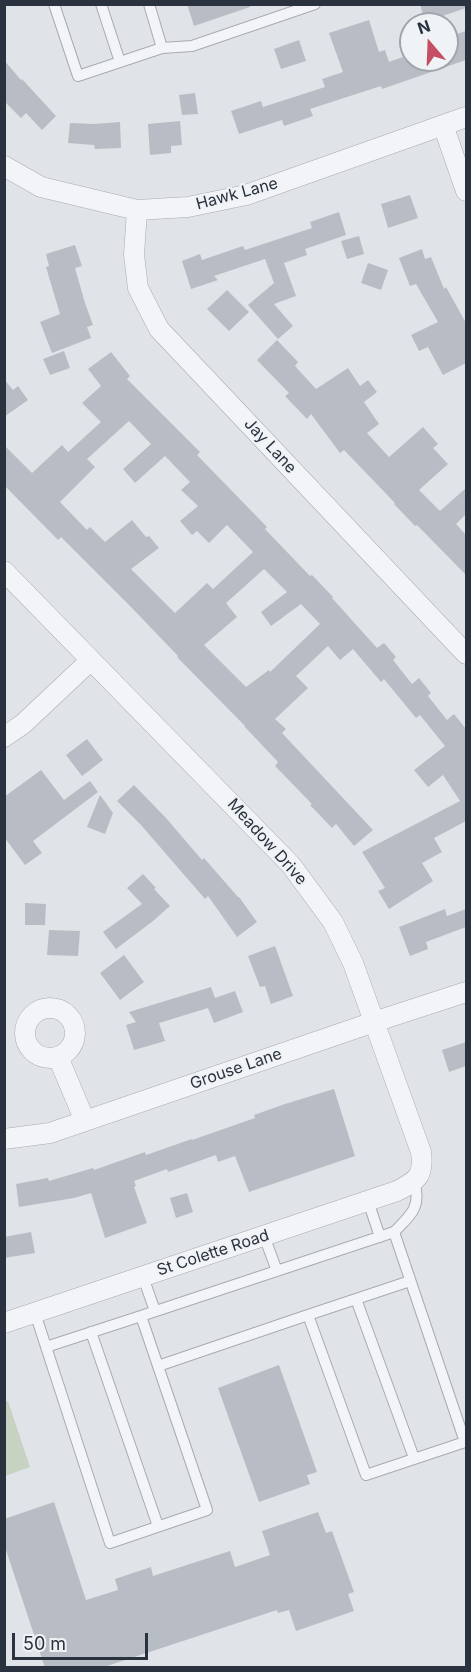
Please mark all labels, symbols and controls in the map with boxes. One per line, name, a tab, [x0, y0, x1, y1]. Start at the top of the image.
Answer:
north arrow	[399, 12, 459, 72]
text: N	[415, 15, 433, 38]
street label: Hawk Lane	[194, 174, 280, 214]
street label: Jay Lane	[240, 415, 300, 477]
street label: Meadow Drive	[223, 795, 311, 889]
street label: Grouse Lane	[188, 1044, 284, 1094]
street label: St Colette Road	[154, 1226, 272, 1280]
scale bar	[15, 1621, 152, 1659]
text: 50 m	[23, 1633, 66, 1654]

